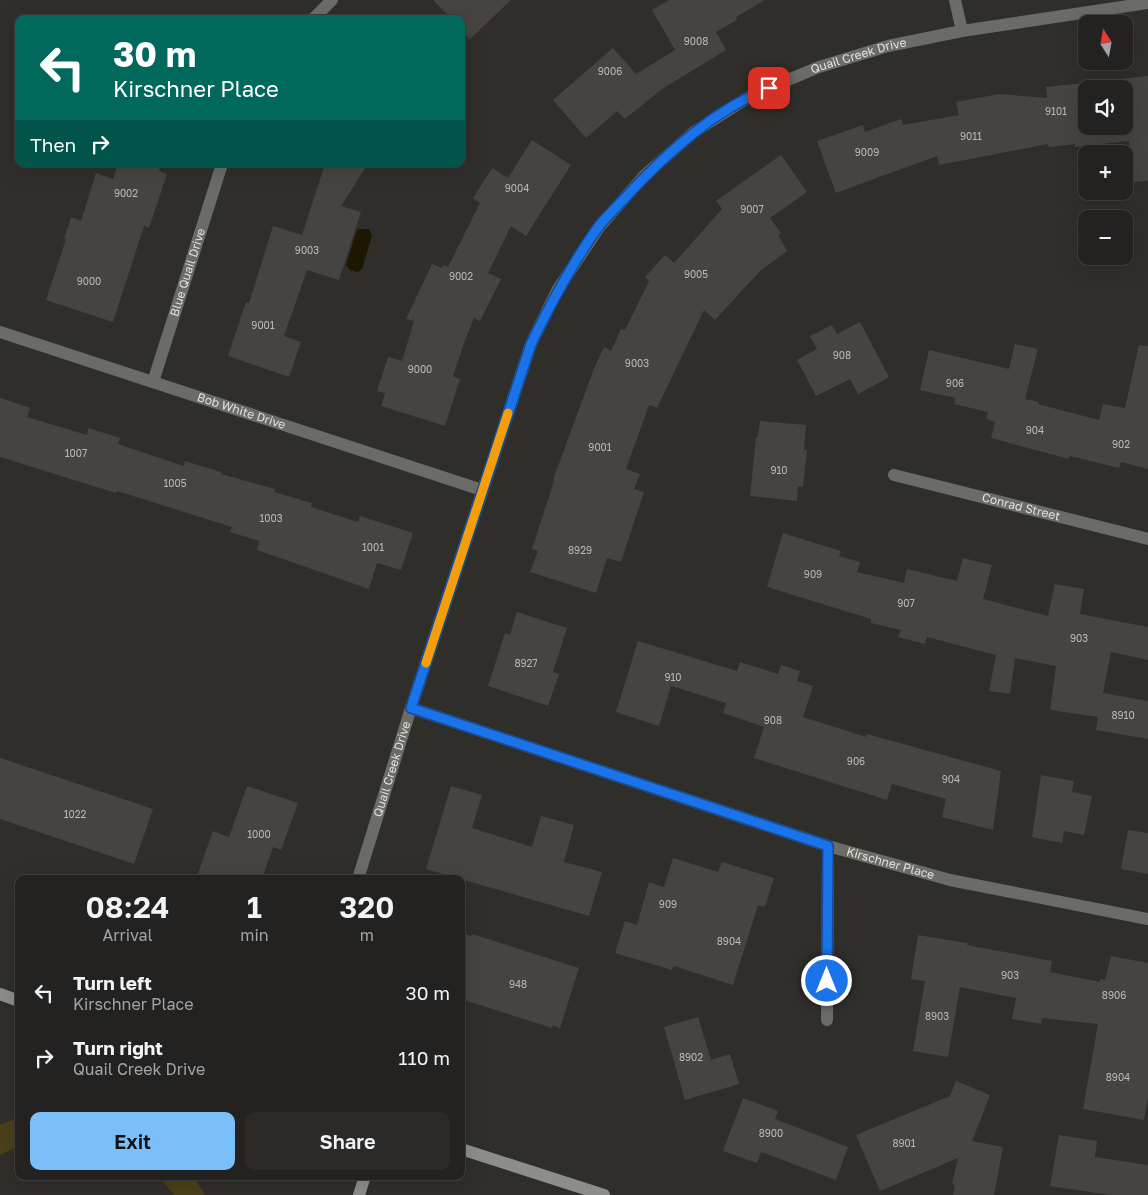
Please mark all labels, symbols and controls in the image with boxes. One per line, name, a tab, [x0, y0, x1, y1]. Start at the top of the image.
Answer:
north arrow	[1078, 15, 1132, 70]
map controls	[1078, 15, 1133, 265]
text: 30 m	[113, 33, 196, 75]
street label: Quail Creek Drive	[808, 34, 908, 77]
icon: left	[30, 35, 95, 100]
house number: 9008	[684, 35, 708, 47]
house number: 9006	[598, 65, 622, 77]
pin	[748, 67, 790, 109]
icon: arrive	[755, 74, 783, 102]
text: Kirschner Place	[113, 75, 279, 102]
button: sound	[1078, 80, 1133, 135]
house number: 9101	[1045, 105, 1067, 117]
icon: right	[86, 130, 114, 158]
house number: 9011	[960, 130, 982, 142]
text: Then	[30, 133, 76, 156]
button: +	[1078, 145, 1133, 200]
house number: 9009	[855, 146, 879, 158]
house number: 9004	[505, 182, 529, 194]
house number: 9002	[114, 187, 138, 199]
house number: 9007	[740, 203, 764, 215]
button: −	[1078, 210, 1133, 265]
street label: Blue Quail Drive	[166, 226, 208, 318]
house number: 9003	[295, 244, 319, 256]
house number: 9005	[684, 268, 708, 280]
house number: 9002	[449, 270, 473, 282]
house number: 9000	[77, 275, 101, 287]
house number: 9001	[251, 319, 275, 331]
house number: 908	[833, 349, 851, 361]
house number: 9003	[625, 357, 649, 369]
house number: 9000	[408, 363, 432, 375]
house number: 906	[946, 377, 964, 389]
street label: Bob White Drive	[195, 389, 288, 432]
house number: 904	[1026, 424, 1044, 436]
house number: 902	[1112, 438, 1130, 450]
house number: 9001	[588, 441, 612, 453]
house number: 1007	[65, 447, 87, 459]
house number: 910	[770, 464, 788, 476]
house number: 1005	[163, 477, 187, 489]
street label: Conrad Street	[980, 489, 1062, 524]
house number: 1003	[259, 512, 283, 524]
house number: 1001	[362, 541, 384, 553]
house number: 8929	[568, 544, 592, 556]
house number: 909	[804, 568, 822, 580]
house number: 907	[897, 597, 915, 609]
house number: 903	[1070, 632, 1088, 644]
house number: 8927	[514, 657, 538, 669]
house number: 910	[664, 671, 682, 683]
house number: 8910	[1111, 709, 1135, 721]
house number: 908	[764, 714, 782, 726]
street label: Quail Creek Drive	[370, 719, 413, 819]
house number: 906	[847, 755, 865, 767]
house number: 904	[942, 773, 960, 785]
house number: 1022	[64, 808, 87, 820]
house number: 1000	[247, 828, 271, 840]
street label: Kirschner Place	[845, 844, 936, 882]
text: 08:24	[86, 889, 170, 925]
text: 1	[247, 889, 262, 925]
text: 320	[339, 889, 394, 925]
house number: 909	[659, 898, 677, 910]
text: Arrival	[103, 925, 153, 945]
text: min	[240, 925, 269, 945]
text: m	[360, 925, 374, 945]
house number: 8904	[717, 935, 741, 947]
position arrow	[800, 954, 852, 1006]
house number: 903	[1001, 969, 1019, 981]
text: Turn left	[73, 971, 152, 994]
house number: 948	[509, 978, 527, 990]
icon: left	[30, 979, 58, 1007]
text: 30 m	[406, 981, 450, 1004]
house number: 8906	[1102, 989, 1126, 1001]
text: Kirschner Place	[73, 994, 194, 1014]
house number: 8903	[925, 1010, 949, 1022]
text: Turn right	[73, 1036, 163, 1059]
icon: right	[30, 1044, 58, 1072]
text: 110 m	[398, 1046, 450, 1069]
house number: 8902	[679, 1051, 703, 1063]
text: Quail Creek Drive	[73, 1059, 205, 1079]
house number: 8904	[1106, 1071, 1130, 1083]
button: Exit	[30, 1112, 235, 1170]
button: Share	[245, 1112, 450, 1170]
house number: 8900	[759, 1127, 783, 1139]
house number: 8901	[892, 1137, 916, 1149]

